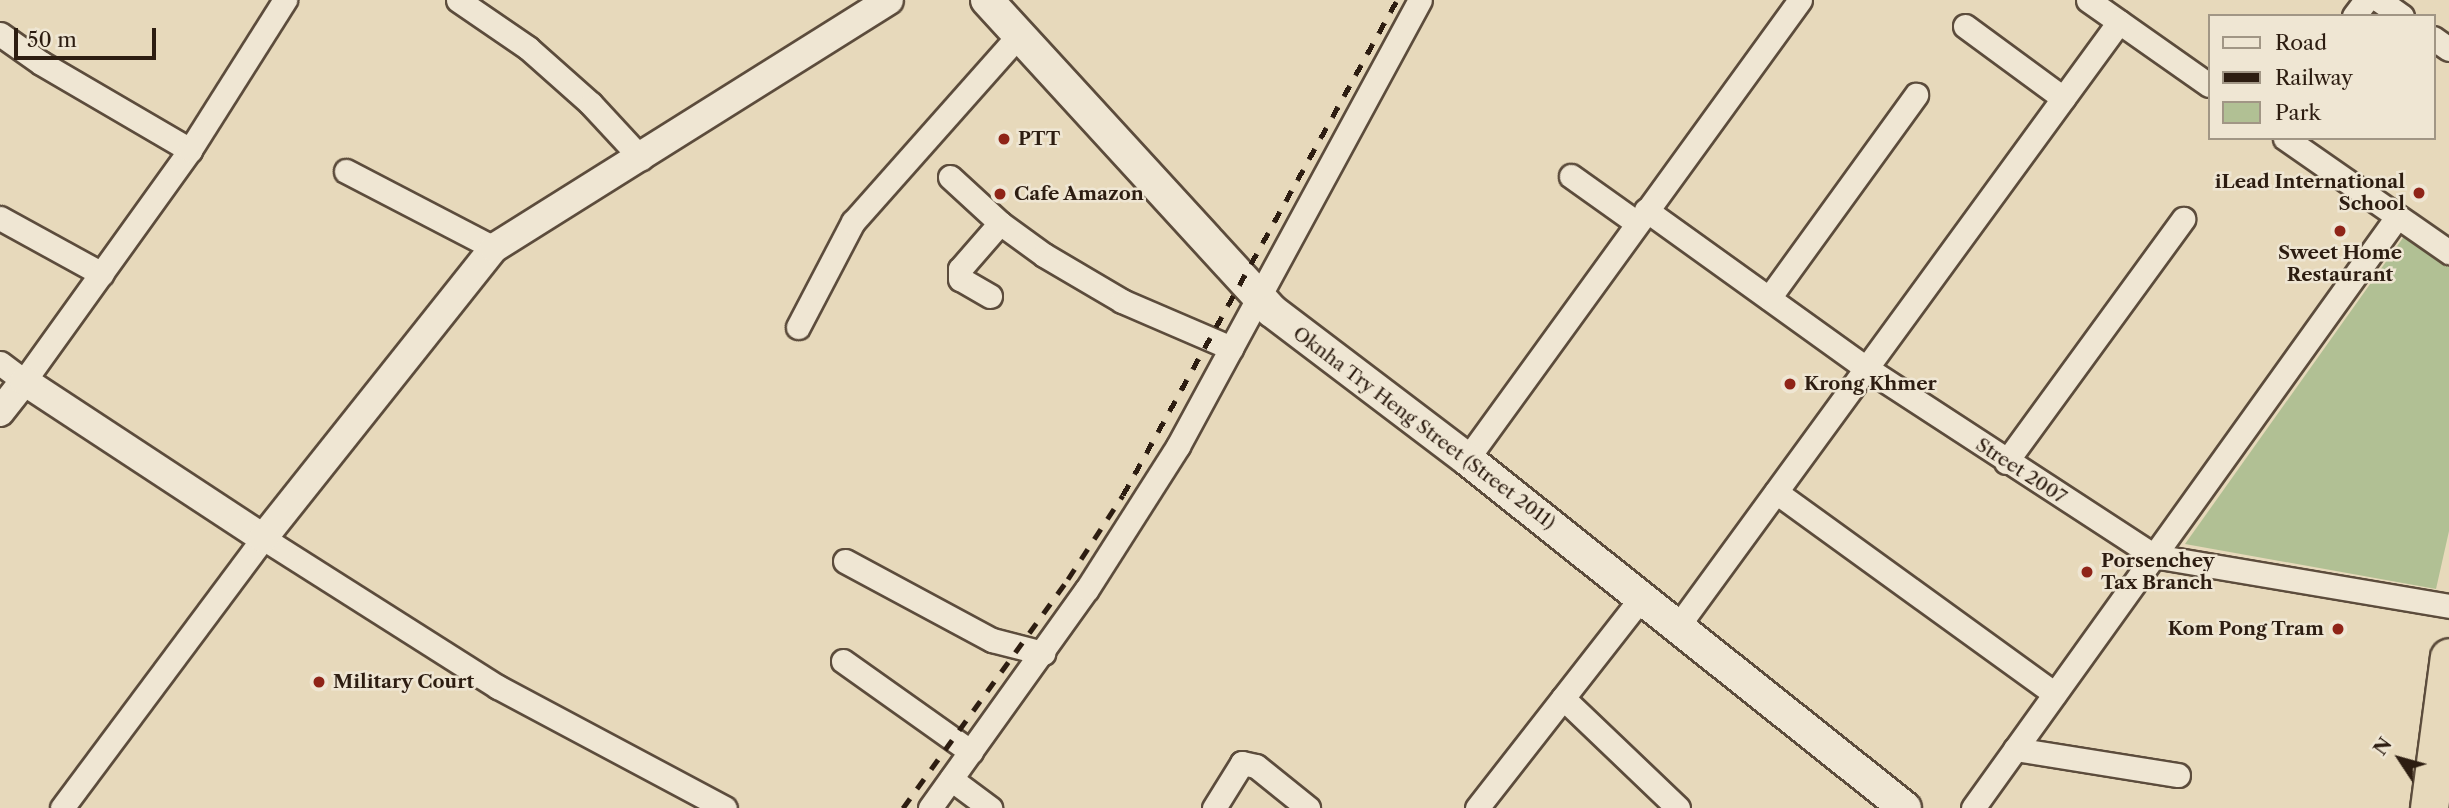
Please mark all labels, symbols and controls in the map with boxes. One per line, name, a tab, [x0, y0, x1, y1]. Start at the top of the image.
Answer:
scale bar	[18, 14, 159, 58]
legend	[2208, 14, 2435, 140]
text: 50 m	[27, 27, 77, 52]
text: Road	[2275, 30, 2327, 55]
text: Railway	[2275, 65, 2353, 90]
text: Park	[2275, 100, 2321, 125]
place label: PTT	[1018, 128, 1060, 150]
marker: PTT	[996, 131, 1012, 147]
place label: iLead International School	[2215, 171, 2405, 215]
place label: Cafe Amazon	[1014, 183, 1145, 205]
marker: iLead International School	[2411, 185, 2427, 201]
marker: Cafe Amazon	[992, 186, 1008, 202]
marker: Sweet Home Restaurant	[2332, 223, 2348, 239]
place label: Sweet Home Restaurant	[2278, 242, 2402, 286]
street label: Oknha Try Heng Street (Street 2011)	[1288, 321, 1560, 535]
place label: Krong Khmer	[1804, 373, 1937, 395]
marker: Krong Khmer	[1782, 376, 1798, 392]
street label: Street 2007	[1971, 433, 2071, 509]
place label: Porsenchey Tax Branch	[2101, 550, 2214, 594]
marker: Porsenchey Tax Branch	[2079, 564, 2095, 580]
place label: Kom Pong Tram	[2167, 618, 2324, 640]
marker: Kom Pong Tram	[2330, 621, 2346, 637]
place label: Military Court	[333, 671, 475, 693]
marker: Military Court	[311, 674, 327, 690]
north arrow	[2365, 724, 2435, 794]
text: N	[2368, 733, 2397, 760]

